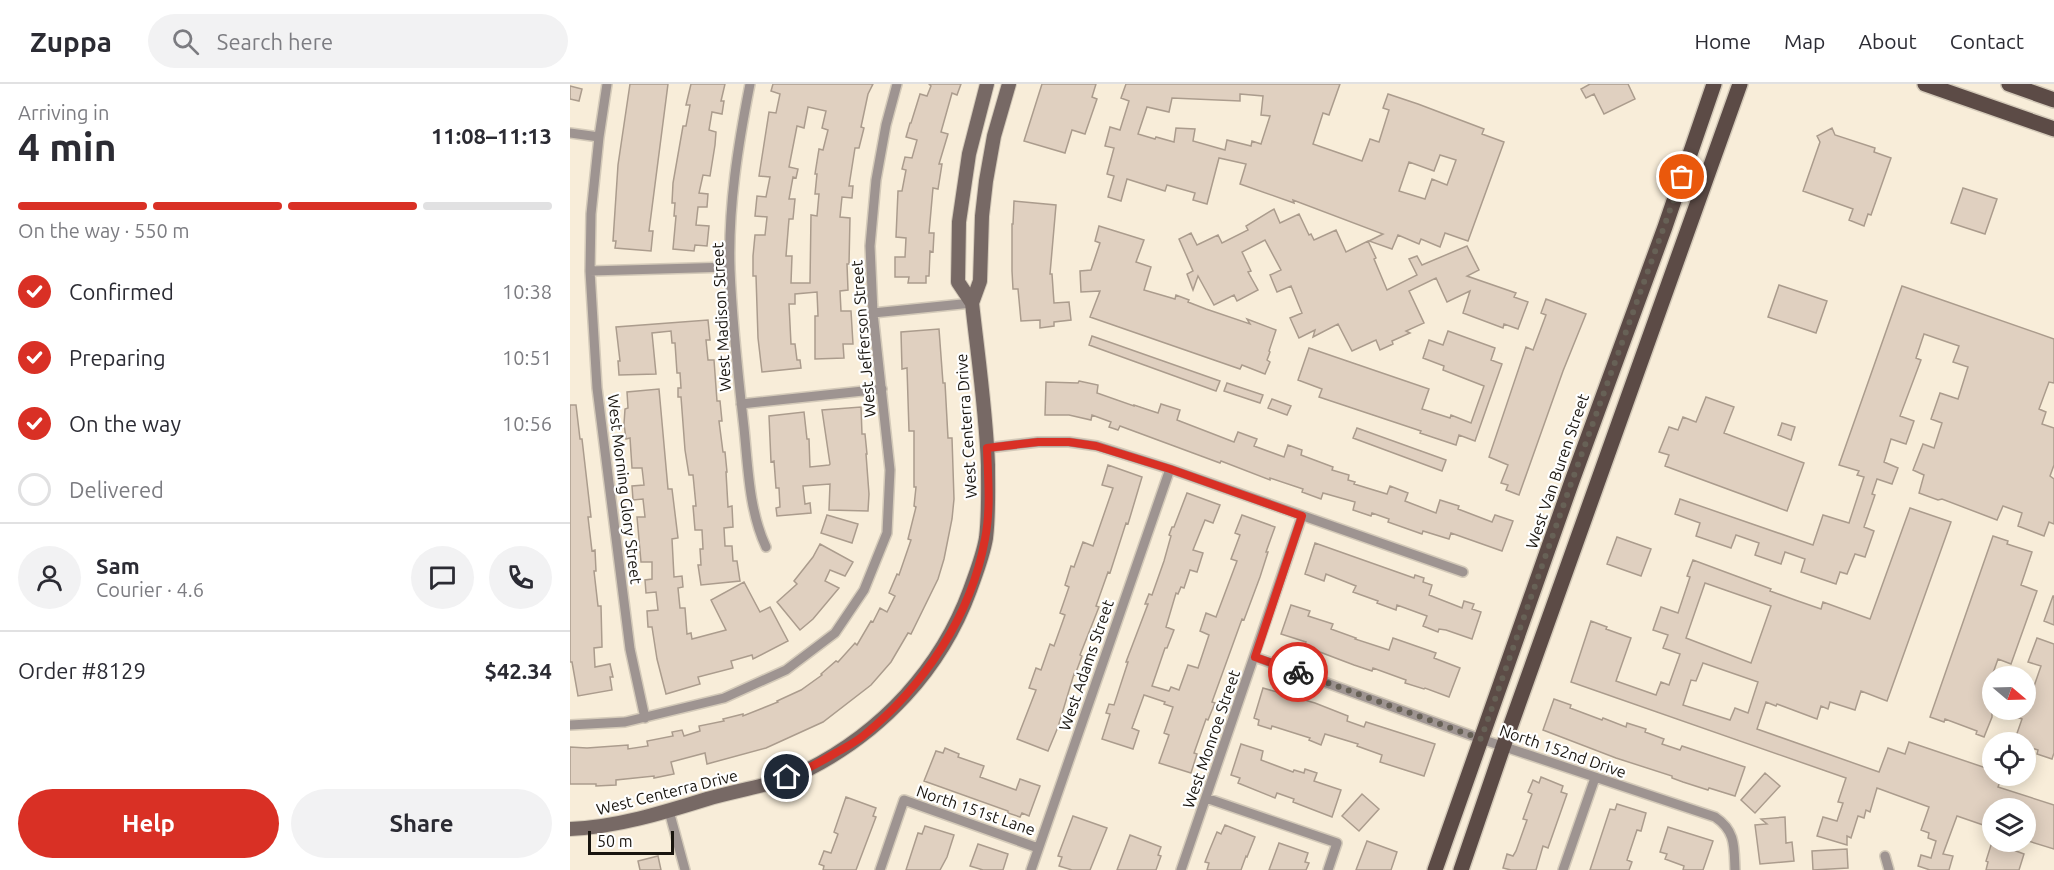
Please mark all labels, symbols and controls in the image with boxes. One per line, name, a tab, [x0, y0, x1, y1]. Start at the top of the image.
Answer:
search box	[148, 14, 568, 68]
icon: search	[169, 25, 202, 58]
text: Zuppa	[30, 26, 112, 57]
text: Search here	[217, 29, 333, 54]
text: Home	[1694, 29, 1751, 53]
text: Map	[1784, 29, 1825, 53]
text: About	[1858, 29, 1917, 53]
text: Contact	[1950, 29, 2024, 53]
text: Arriving in	[18, 101, 109, 124]
text: 11:08–11:13	[431, 123, 552, 148]
text: 4 min	[18, 125, 117, 168]
pin	[1656, 151, 1707, 202]
icon: bag	[1665, 160, 1698, 193]
text: On the way · 550 m	[18, 219, 190, 242]
street label: West Madison Street	[708, 241, 734, 392]
street label: West Jefferson Street	[847, 259, 879, 418]
icon: check	[18, 275, 51, 308]
text: Confirmed	[69, 279, 174, 304]
text: 10:38	[502, 280, 552, 303]
icon: check	[18, 341, 51, 374]
text: Preparing	[69, 345, 166, 370]
text: 10:51	[502, 346, 552, 369]
street label: West Centerra Drive	[952, 353, 980, 499]
street label: West Van Buren Street	[1522, 390, 1592, 551]
street label: West Morning Glory Street	[604, 393, 646, 586]
icon: check	[18, 407, 51, 440]
text: On the way	[69, 411, 181, 436]
text: 10:56	[502, 412, 552, 435]
text: Delivered	[69, 477, 164, 502]
button: person	[18, 546, 81, 609]
button: chat	[411, 546, 474, 609]
button: phone	[489, 546, 552, 609]
text: Sam	[96, 553, 140, 578]
text: Courier · 4.6	[96, 578, 204, 601]
street label: West Adams Street	[1055, 596, 1117, 733]
courier	[1268, 642, 1328, 702]
icon: bike	[1282, 656, 1315, 689]
text: Order #8129	[18, 658, 146, 683]
text: $42.34	[485, 658, 552, 683]
north arrow	[1982, 666, 2036, 720]
map controls	[1982, 666, 2036, 852]
street label: West Monroe Street	[1179, 667, 1243, 811]
street label: North 152nd Drive	[1497, 721, 1629, 781]
button: locate	[1982, 732, 2036, 786]
pin	[761, 751, 812, 802]
icon: home	[770, 760, 803, 793]
street label: West Centerra Drive	[594, 766, 740, 818]
street label: North 151st Lane	[914, 781, 1038, 839]
button: Help	[18, 789, 279, 858]
button: Share	[291, 789, 552, 858]
button: layers	[1982, 798, 2036, 852]
scale bar	[588, 828, 674, 856]
text: 50 m	[597, 832, 633, 850]

